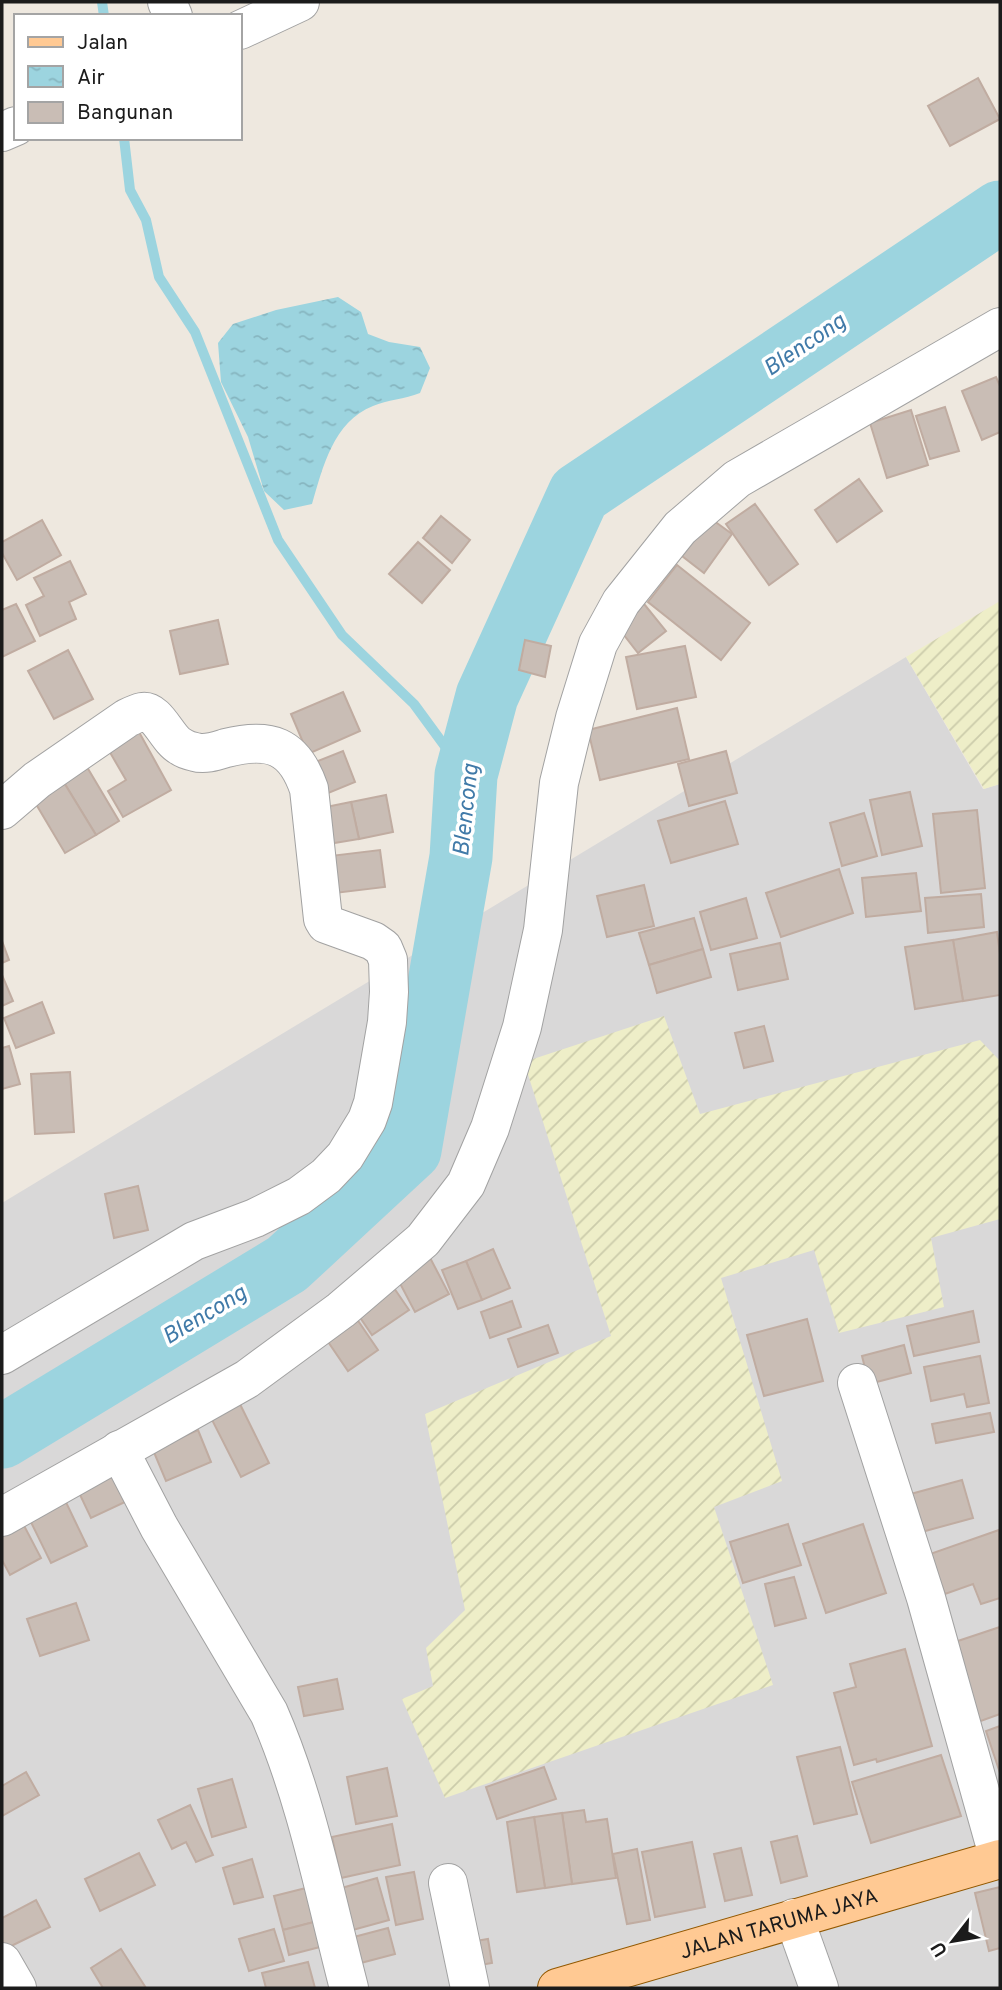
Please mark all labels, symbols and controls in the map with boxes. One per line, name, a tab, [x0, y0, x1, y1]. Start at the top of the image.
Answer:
legend	[14, 14, 242, 140]
text: Jalan	[77, 30, 128, 57]
text: Air	[77, 65, 105, 92]
text: Bangunan	[77, 100, 173, 127]
water label: Blencong	[759, 308, 852, 384]
water label: Blencong	[448, 762, 487, 858]
water label: Blencong	[158, 1280, 253, 1353]
street label: JALAN TARUMA JAYA	[677, 1883, 881, 1966]
north arrow	[918, 1906, 988, 1976]
text: U	[926, 1937, 954, 1961]

